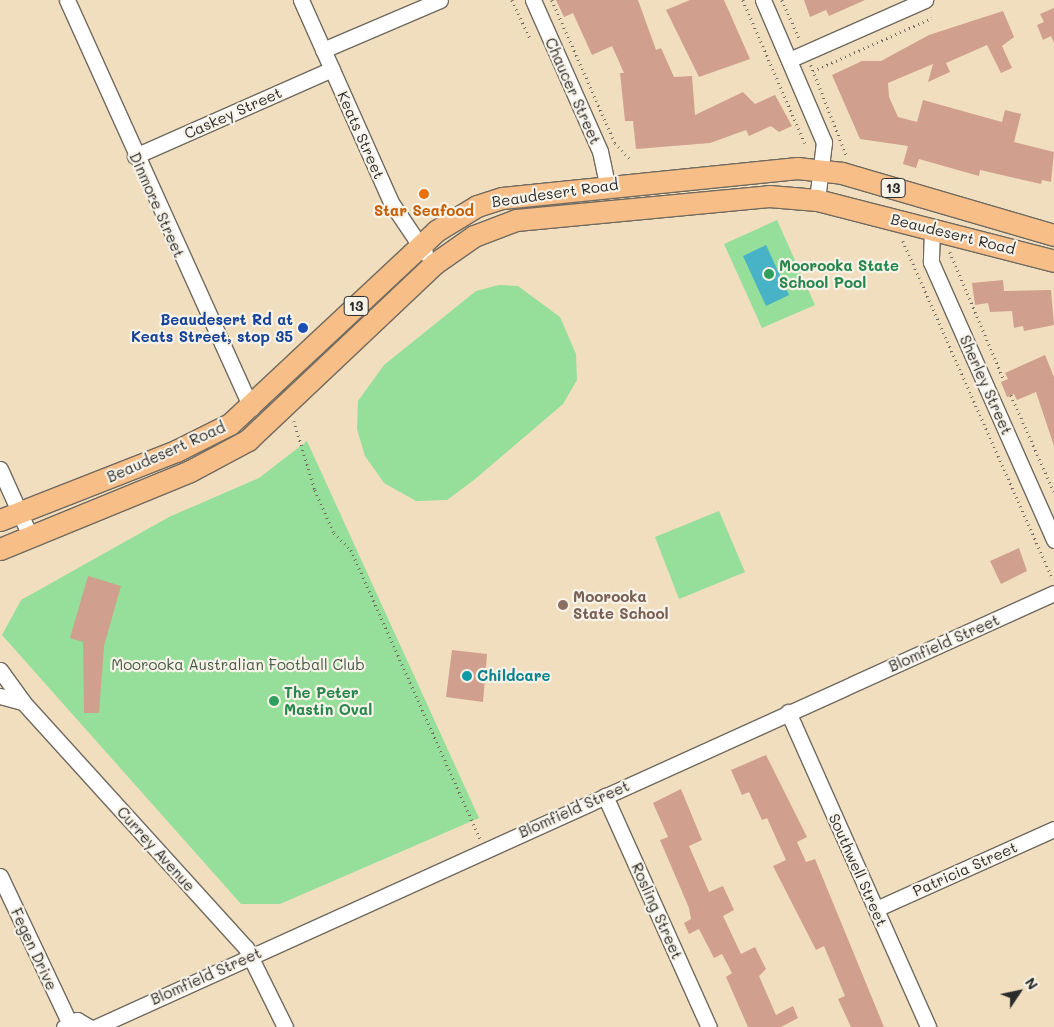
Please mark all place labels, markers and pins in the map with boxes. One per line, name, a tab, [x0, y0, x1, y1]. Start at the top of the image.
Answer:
marker: Star Seafood	[418, 188, 430, 200]
place label: Star Seafood	[374, 202, 474, 220]
place label: Moorooka State School Pool	[779, 256, 899, 291]
marker: Moorooka State School Pool	[763, 268, 775, 280]
place label: Beaudesert Rd at Keats Street, stop 35	[131, 310, 293, 345]
marker: Beaudesert Rd at Keats Street, stop 35	[297, 322, 309, 334]
place label: Moorooka State School	[573, 587, 669, 622]
marker: Moorooka State School	[557, 599, 569, 611]
place label: Childcare	[477, 667, 550, 685]
marker: Childcare	[461, 670, 473, 682]
place label: The Peter Mastin Oval	[284, 683, 372, 718]
marker: The Peter Mastin Oval	[268, 695, 280, 707]

